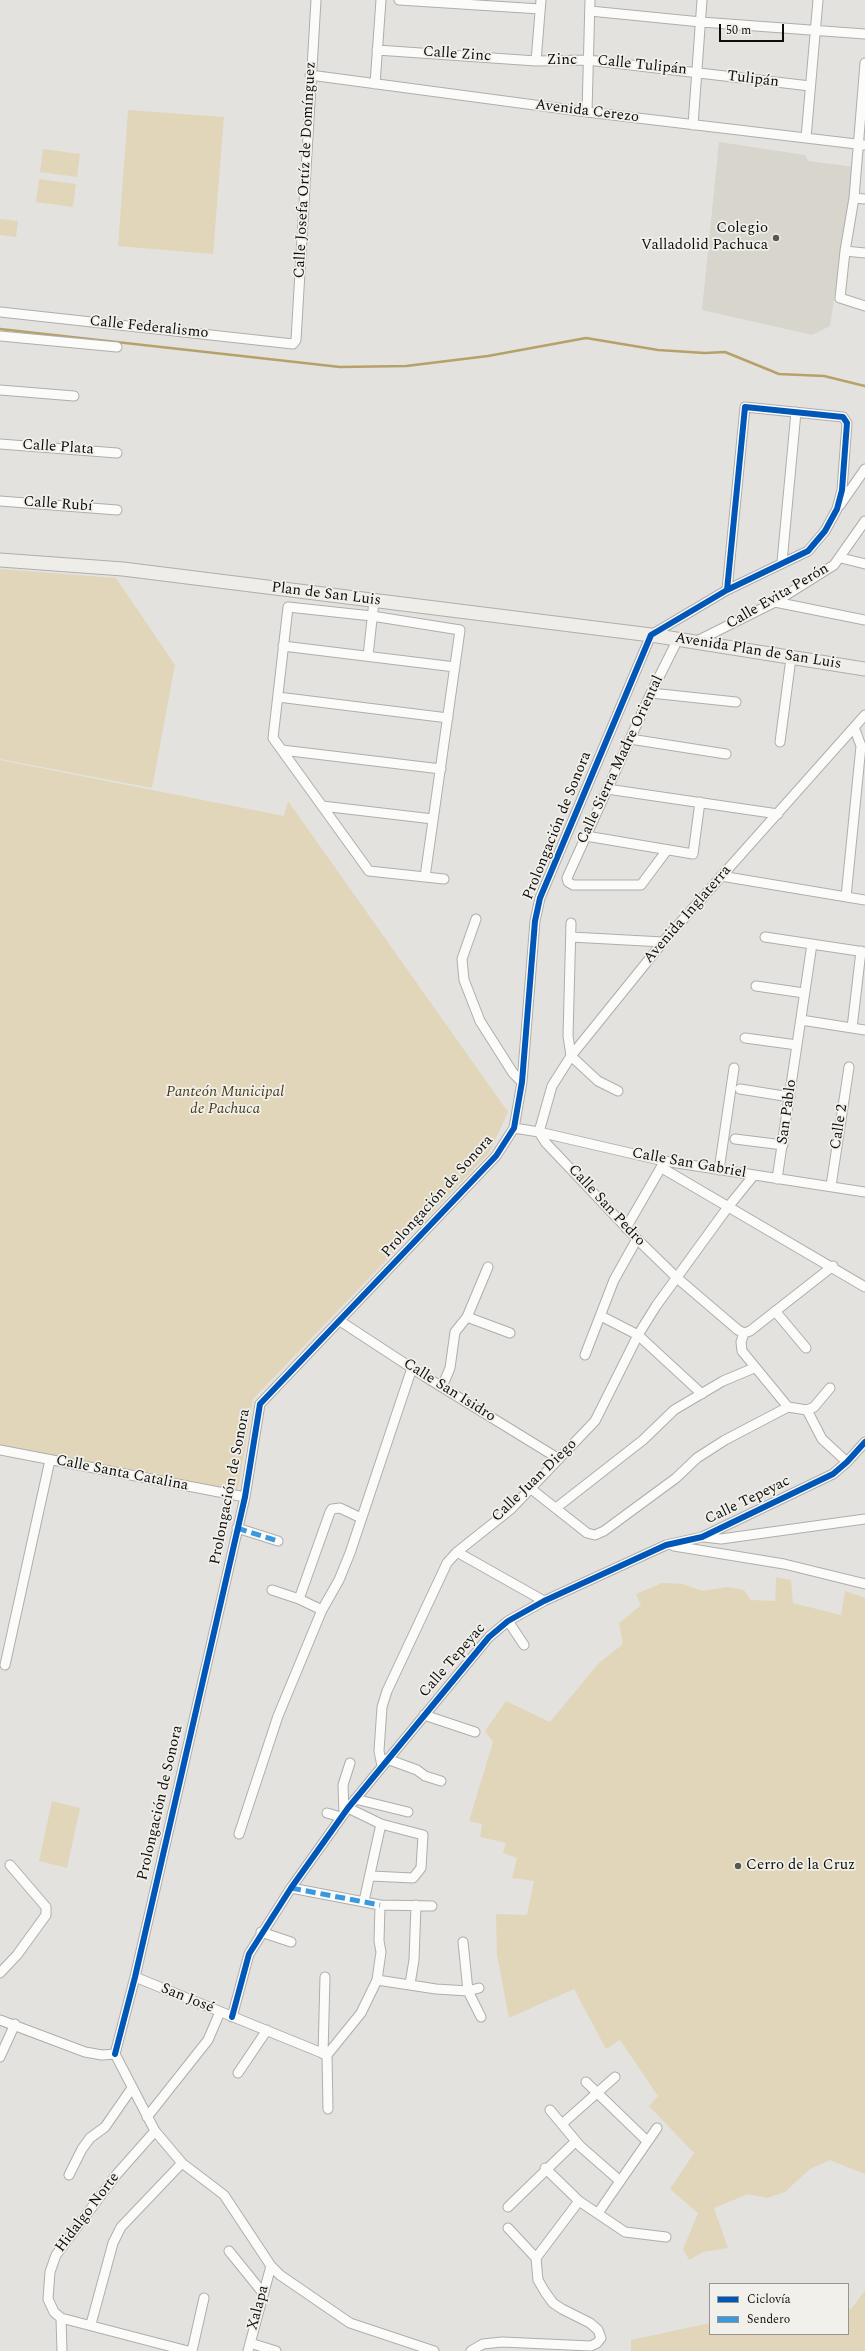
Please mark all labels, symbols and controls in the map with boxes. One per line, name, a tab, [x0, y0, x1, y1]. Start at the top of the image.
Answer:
scale bar	[721, 16, 786, 42]
text: 50 m	[726, 21, 751, 40]
street label: Calle Zinc	[422, 44, 492, 66]
street label: Zinc	[547, 52, 577, 70]
street label: Calle Tulipán	[596, 52, 688, 80]
street label: Calle Josefa Ortíz de Domínguez	[291, 61, 321, 279]
street label: Tulipán	[726, 68, 780, 92]
street label: Avenida Cerezo	[534, 97, 640, 127]
place label: Colegio Valladolid Pachuca	[641, 220, 768, 255]
marker: Colegio Valladolid Pachuca	[771, 233, 781, 243]
street label: Calle Federalismo	[89, 313, 209, 343]
street label: Calle Plata	[21, 437, 95, 459]
street label: Calle Rubí	[23, 494, 93, 516]
street label: Calle Evita Perón	[724, 560, 832, 634]
street label: Plan de San Luis	[270, 579, 382, 611]
street label: Avenida Plan de San Luis	[673, 630, 843, 674]
street label: Calle Sierra Madre Oriental	[574, 673, 668, 847]
street label: Prolongación de Sonora	[520, 749, 596, 903]
street label: Avenida Inglaterra	[640, 862, 736, 968]
street label: San Pablo	[775, 1078, 801, 1146]
park label: Panteón Municipal de Pachuca	[166, 1084, 284, 1119]
street label: Calle 2	[828, 1103, 852, 1151]
street label: Prolongación de Sonora	[378, 1132, 498, 1262]
street label: Calle San Gabriel	[631, 1145, 747, 1183]
street label: Calle San Pedro	[564, 1161, 648, 1251]
street label: Calle San Isidro	[399, 1355, 499, 1427]
street label: Prolongación de Sonora	[207, 1407, 255, 1567]
street label: Calle Juan Diego	[489, 1436, 581, 1526]
street label: Calle Santa Catalina	[54, 1452, 190, 1496]
street label: Calle Tepeyac	[703, 1473, 793, 1529]
street label: Calle Tepeyac	[416, 1620, 490, 1702]
street label: Prolongación de Sonora	[134, 1724, 188, 1882]
place label: Cerro de la Cruz	[746, 1857, 855, 1875]
marker: Cerro de la Cruz	[733, 1861, 743, 1871]
street label: San José	[158, 1980, 216, 2018]
street label: Hidalgo Norte	[52, 2169, 124, 2257]
legend	[709, 2283, 849, 2335]
street label: Xalapa	[244, 2284, 274, 2332]
text: Ciclovía	[747, 2290, 791, 2309]
text: Sendero	[747, 2310, 790, 2329]

